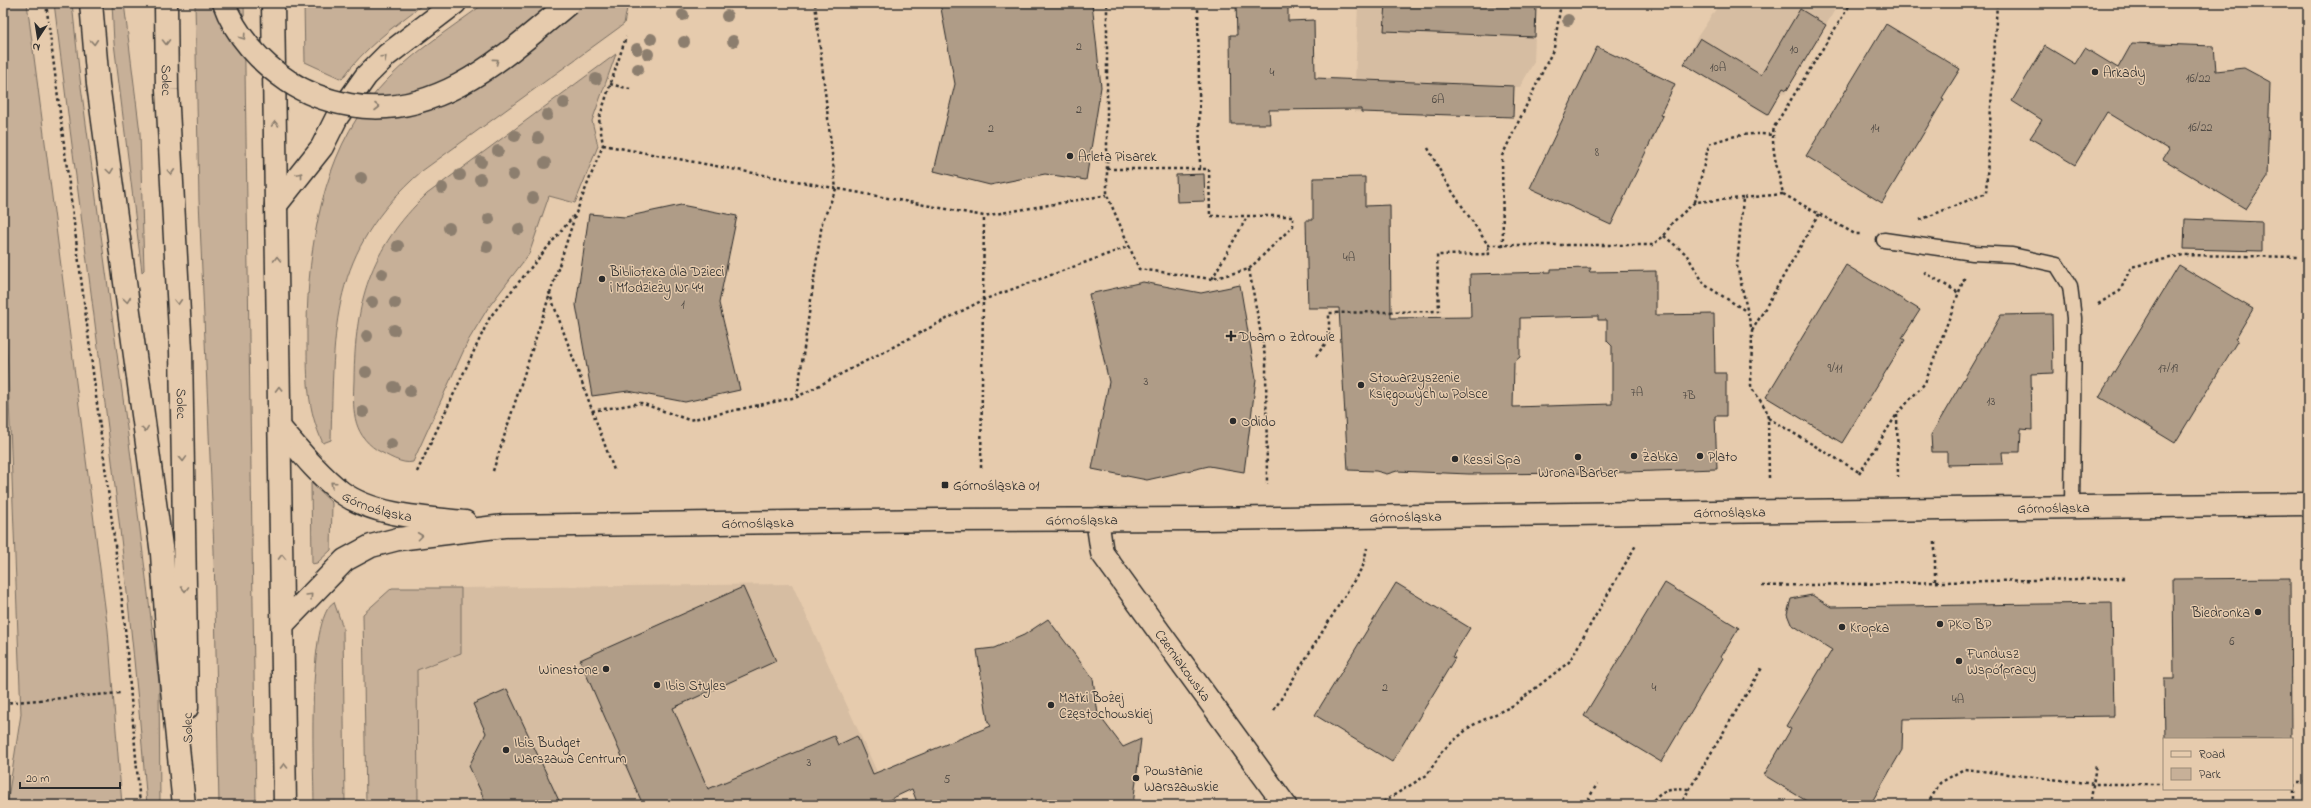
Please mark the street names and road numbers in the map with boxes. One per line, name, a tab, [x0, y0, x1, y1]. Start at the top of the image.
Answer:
street label: Solec	[155, 65, 176, 97]
street label: Solec	[170, 388, 191, 420]
street label: Górnośląska	[337, 486, 413, 528]
street label: Górnośląska	[2017, 498, 2090, 520]
street label: Górnośląska	[1693, 502, 1766, 524]
street label: Górnośląska	[1369, 507, 1442, 529]
street label: Górnośląska	[1045, 510, 1118, 532]
street label: Górnośląska	[721, 513, 794, 535]
street label: Czerniakowska	[1149, 626, 1216, 706]
street label: Solec	[178, 712, 199, 744]

